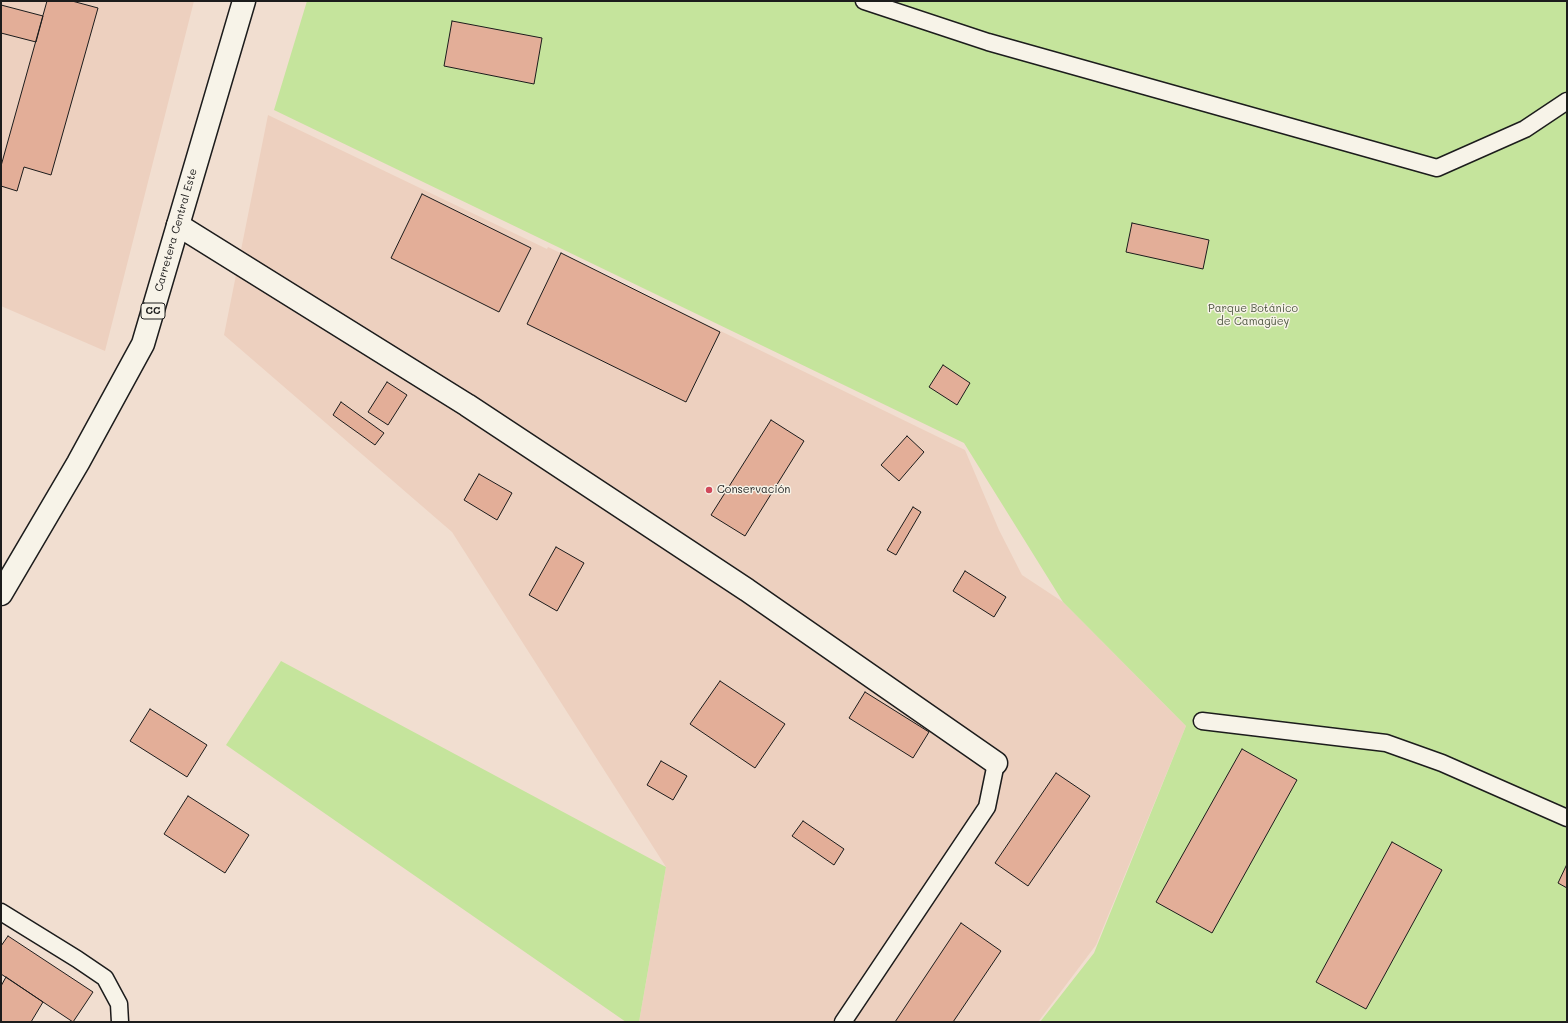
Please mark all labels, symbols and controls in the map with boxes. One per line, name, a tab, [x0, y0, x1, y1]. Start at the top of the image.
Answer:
street label: Carretera Central Este	[152, 167, 200, 293]
park label: Parque Botánico de Camagüey	[1208, 302, 1298, 328]
road number: CC	[141, 303, 165, 319]
place label: Conservación	[717, 483, 790, 497]
marker: Conservación	[704, 485, 714, 495]

